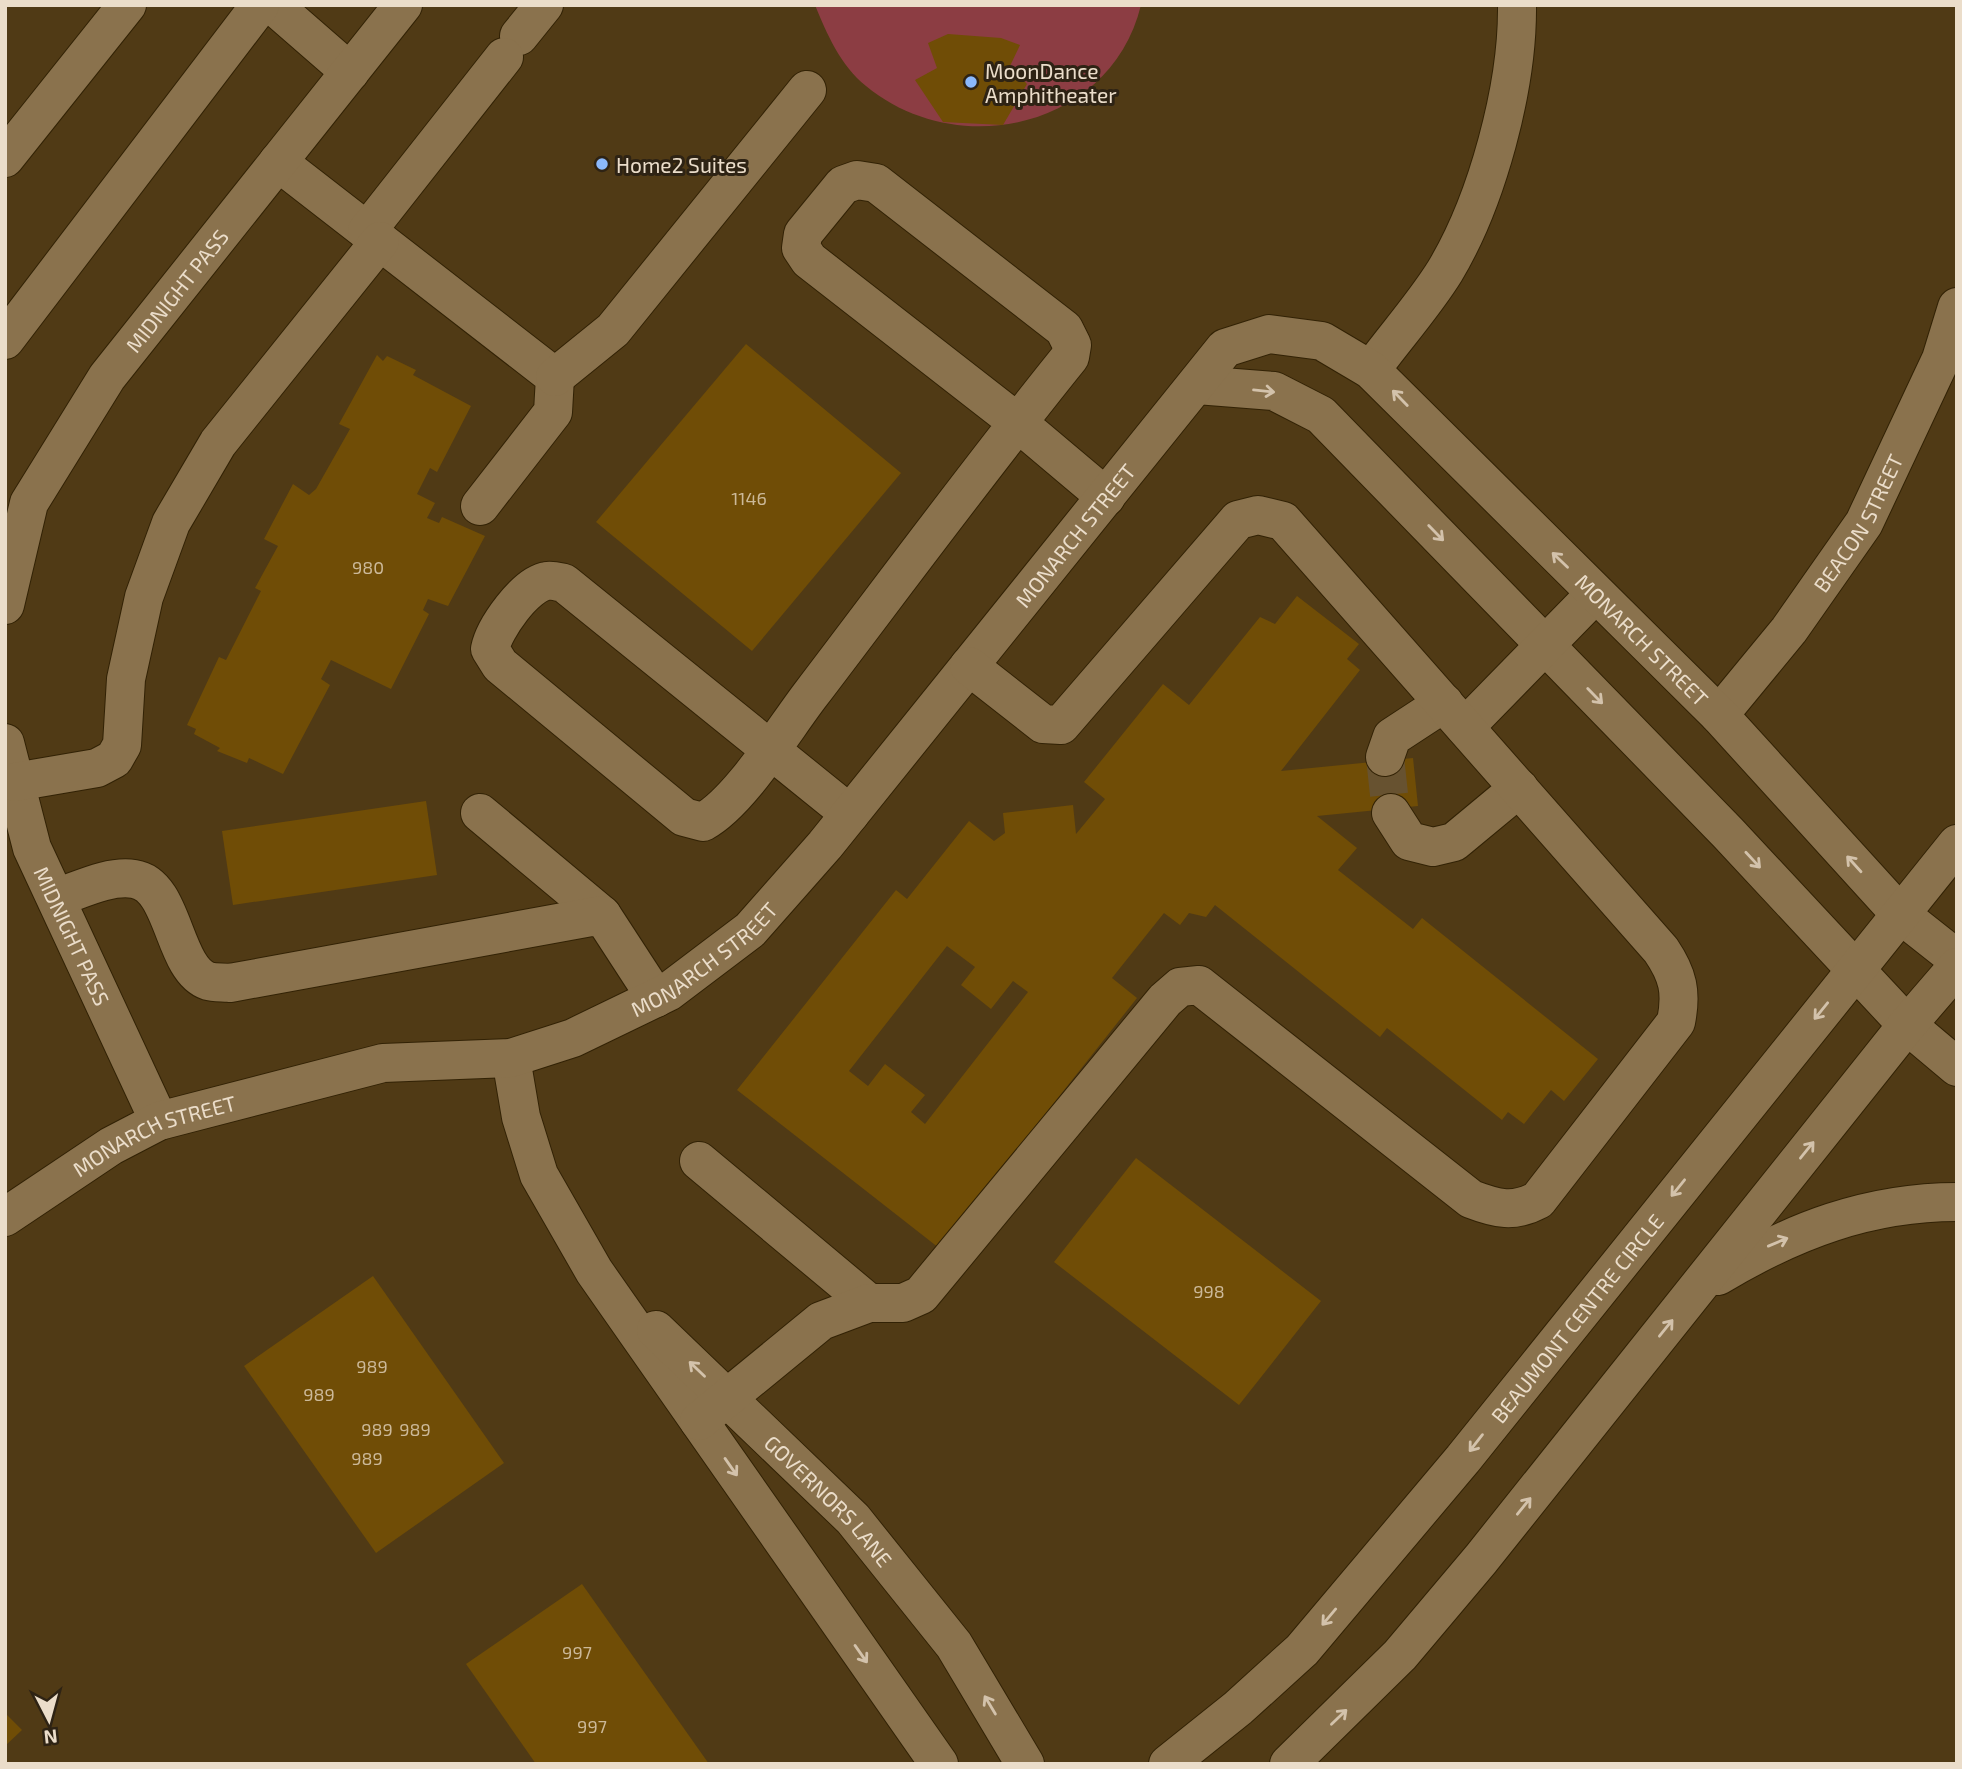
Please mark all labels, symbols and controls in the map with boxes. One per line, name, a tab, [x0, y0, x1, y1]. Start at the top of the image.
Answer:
place label: MoonDance Amphitheater	[985, 58, 1117, 107]
marker: MoonDance Amphitheater	[963, 74, 979, 90]
place label: Home2 Suites	[616, 152, 747, 177]
marker: Home2 Suites	[594, 156, 610, 172]
street label: MIDNIGHT PASS	[120, 224, 233, 357]
one-way arrow	[1253, 385, 1275, 398]
one-way arrow	[1391, 390, 1408, 407]
street label: BEACON STREET	[1807, 450, 1907, 596]
street label: MONARCH STREET	[1009, 458, 1140, 612]
house number: 1146	[731, 487, 767, 509]
one-way arrow	[1428, 524, 1445, 541]
one-way arrow	[1552, 551, 1569, 568]
house number: 980	[352, 556, 384, 578]
street label: MONARCH STREET	[1571, 568, 1714, 710]
one-way arrow	[1587, 687, 1604, 704]
one-way arrow	[1745, 851, 1762, 868]
one-way arrow	[1846, 856, 1863, 873]
street label: MIDNIGHT PASS	[30, 862, 116, 1009]
street label: MONARCH STREET	[626, 896, 782, 1021]
one-way arrow	[1813, 1001, 1828, 1019]
street label: MONARCH STREET	[68, 1089, 238, 1181]
one-way arrow	[1800, 1141, 1815, 1159]
one-way arrow	[1670, 1178, 1686, 1196]
street label: BEAUMONT CENTRE CIRCLE	[1485, 1208, 1668, 1427]
one-way arrow	[1767, 1234, 1788, 1247]
house number: 998	[1193, 1280, 1225, 1302]
one-way arrow	[1658, 1319, 1673, 1337]
house number: 989	[356, 1355, 388, 1377]
one-way arrow	[689, 1361, 706, 1378]
house number: 989	[303, 1383, 335, 1405]
house number: 989	[361, 1418, 393, 1440]
house number: 989	[399, 1418, 431, 1440]
street label: GOVERNORS LANE	[760, 1429, 898, 1571]
one-way arrow	[1468, 1433, 1483, 1452]
house number: 989	[351, 1447, 383, 1469]
one-way arrow	[724, 1457, 738, 1476]
one-way arrow	[1516, 1497, 1531, 1515]
one-way arrow	[1322, 1608, 1337, 1626]
house number: 997	[562, 1641, 592, 1663]
one-way arrow	[854, 1644, 868, 1663]
north arrow	[14, 1685, 84, 1755]
one-way arrow	[983, 1696, 997, 1716]
one-way arrow	[1330, 1709, 1347, 1726]
house number: 997	[577, 1715, 607, 1737]
text: N	[43, 1725, 59, 1750]

